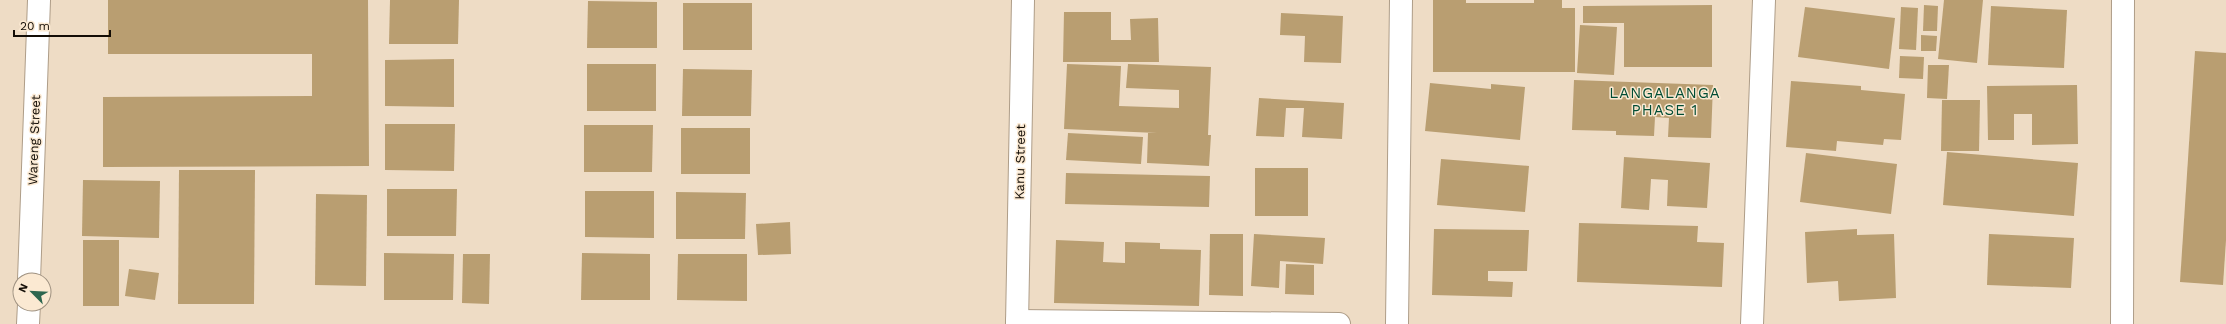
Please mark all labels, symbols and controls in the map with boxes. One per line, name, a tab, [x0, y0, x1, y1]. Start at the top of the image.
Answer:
scale bar	[14, 12, 110, 38]
text: 20 m	[20, 19, 50, 33]
district label: LANGALANGA PHASE 1	[1609, 84, 1721, 119]
street label: Wareng Street	[25, 94, 43, 185]
street label: Kanu Street	[1012, 124, 1028, 200]
north arrow	[12, 272, 52, 312]
text: N	[16, 282, 31, 295]

